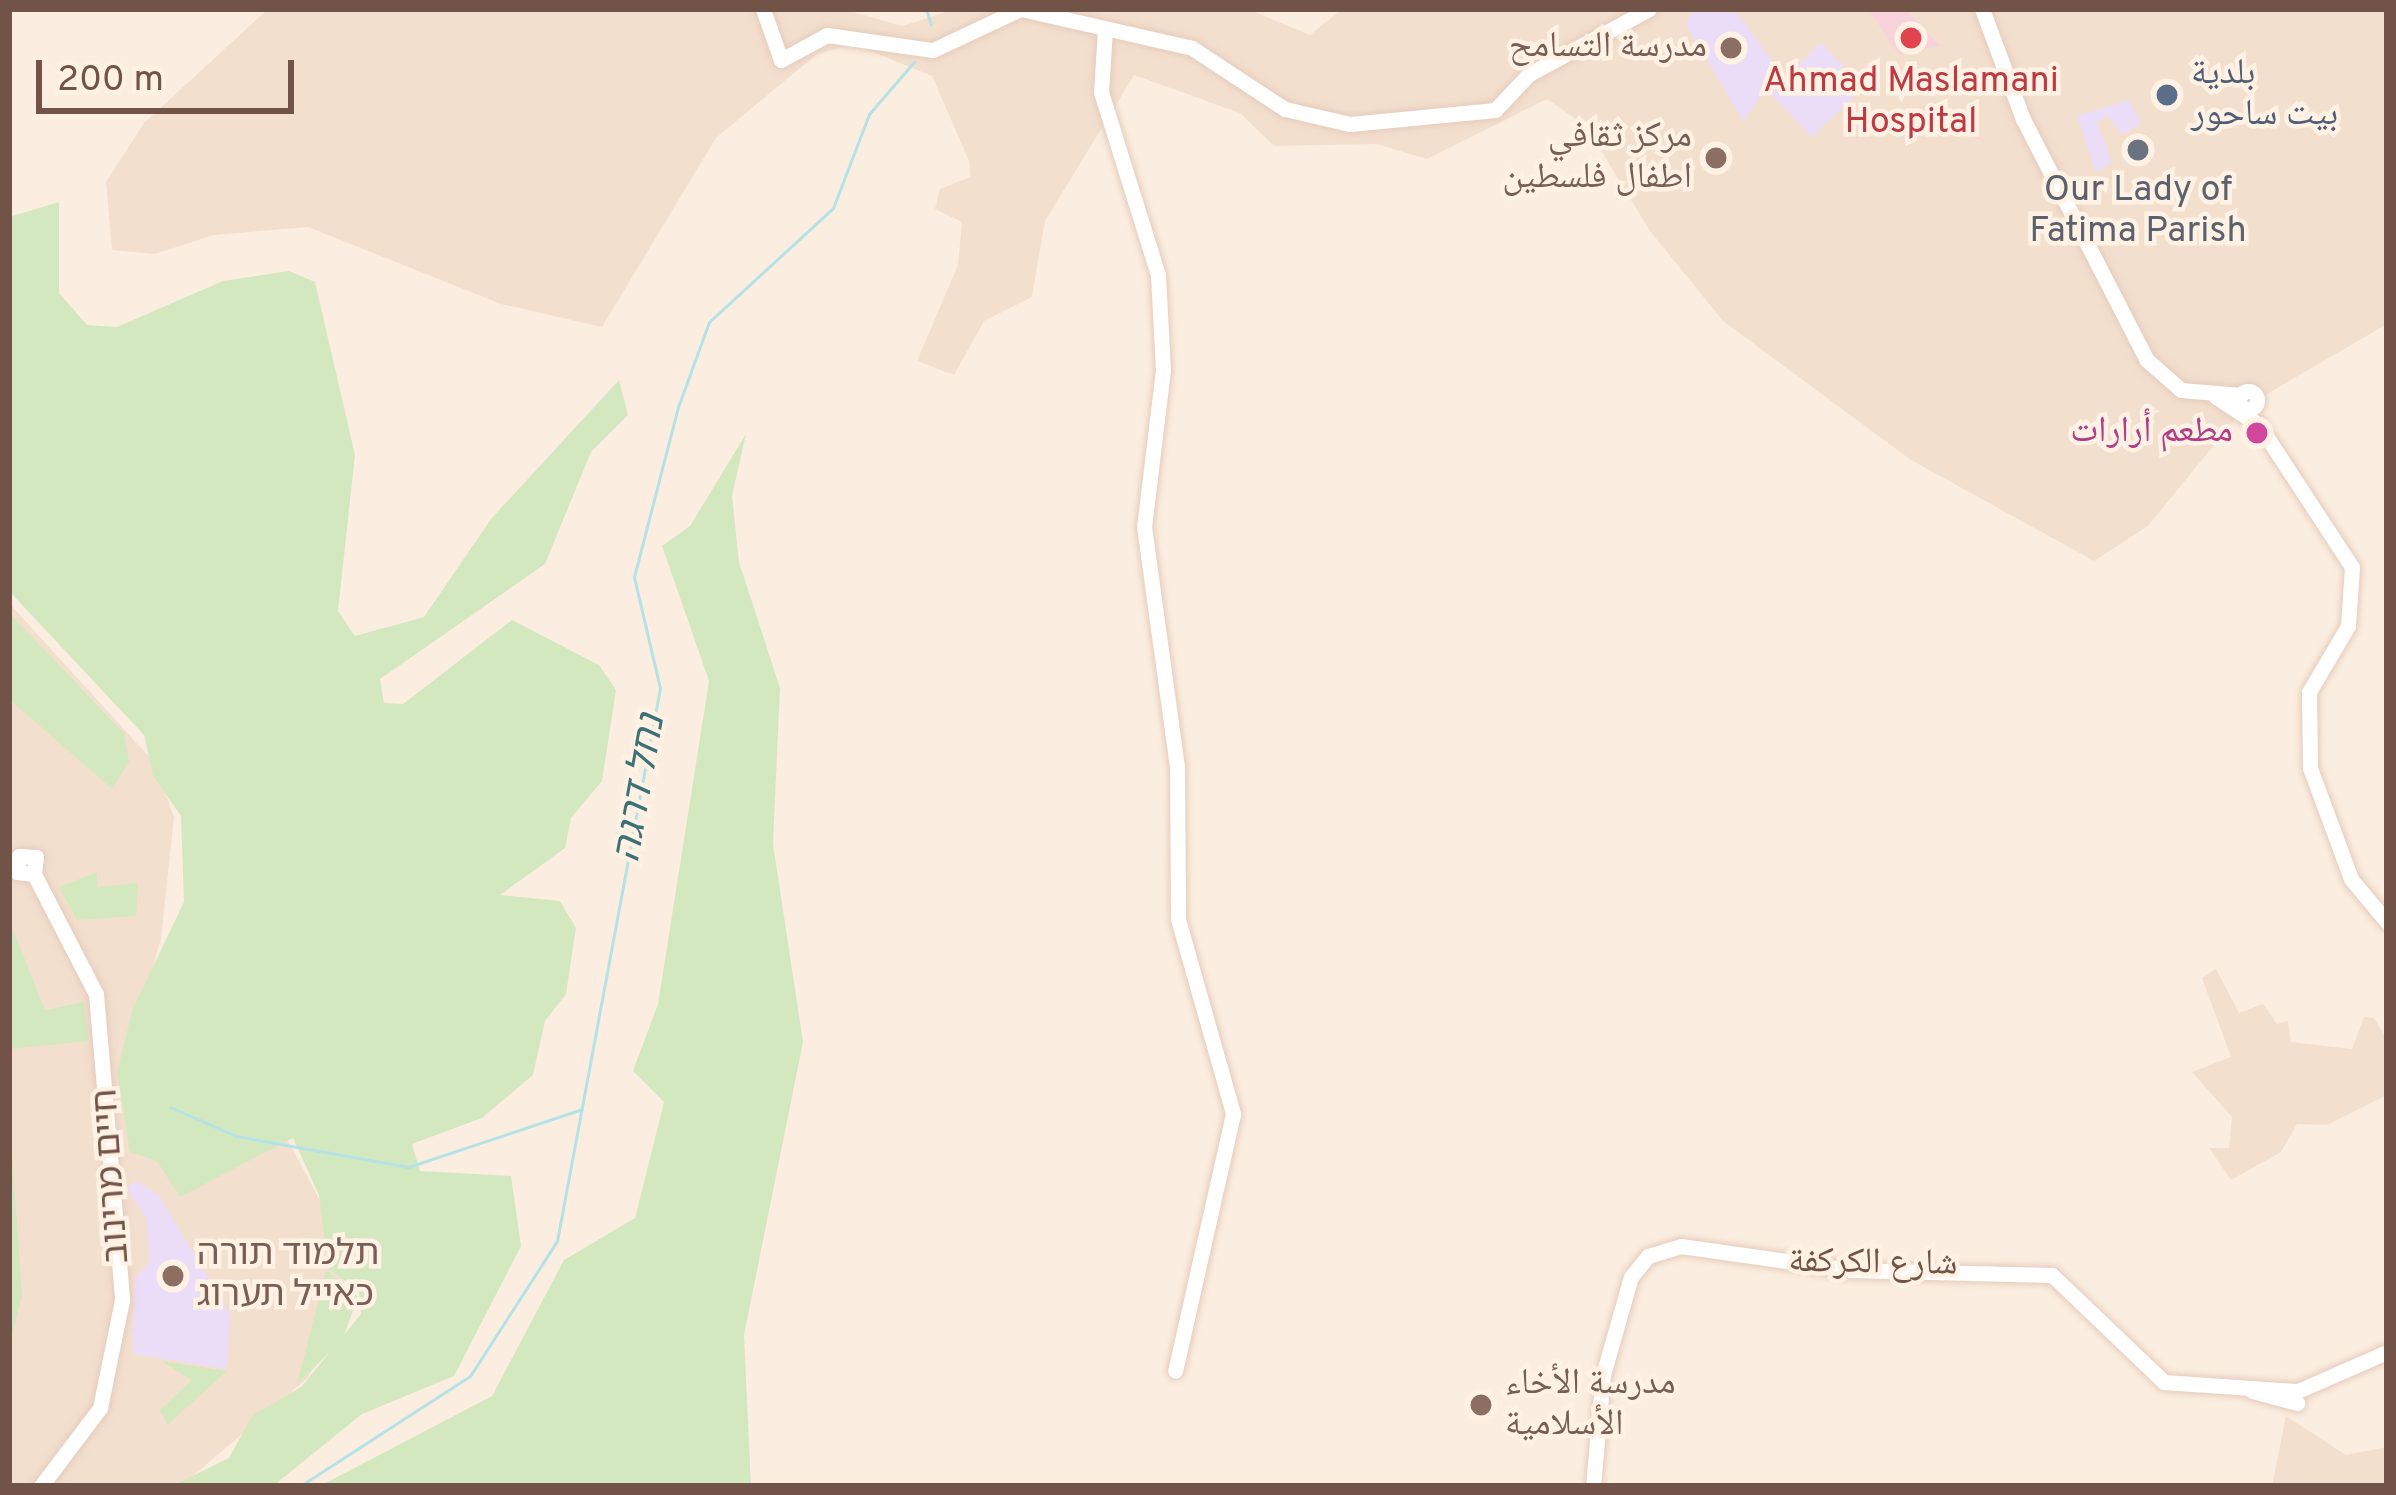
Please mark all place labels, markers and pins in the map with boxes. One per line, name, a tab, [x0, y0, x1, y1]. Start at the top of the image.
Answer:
marker: Ahmad Maslamani Hospital	[1895, 22, 1927, 54]
place label: مدرسة التسامح	[1509, 26, 1707, 70]
marker: مدرسة التسامح	[1718, 35, 1744, 61]
place label: بلدية بيت ساحور	[2191, 52, 2338, 137]
place label: Ahmad Maslamani Hospital	[1763, 60, 2059, 145]
marker: بلدية بيت ساحور	[2154, 82, 2180, 108]
place label: مركز ثقافي اطفال فلسطين	[1502, 115, 1692, 200]
marker: Our Lady of Fatima Parish	[2125, 137, 2151, 163]
marker: مركز ثقافي اطفال فلسطين	[1703, 145, 1729, 171]
place label: Our Lady of Fatima Parish	[2029, 169, 2247, 254]
place label: مطعم أرارات	[2070, 411, 2233, 455]
marker: مطعم أرارات	[2244, 420, 2270, 446]
place label: תלמוד תורה כאייל תערוג	[197, 1233, 379, 1318]
marker: תלמוד תורה כאייל תערוג	[160, 1263, 186, 1289]
place label: مدرسة الأخاء الأسلامية	[1505, 1362, 1676, 1447]
marker: مدرسة الأخاء الأسلامية	[1468, 1392, 1494, 1418]

